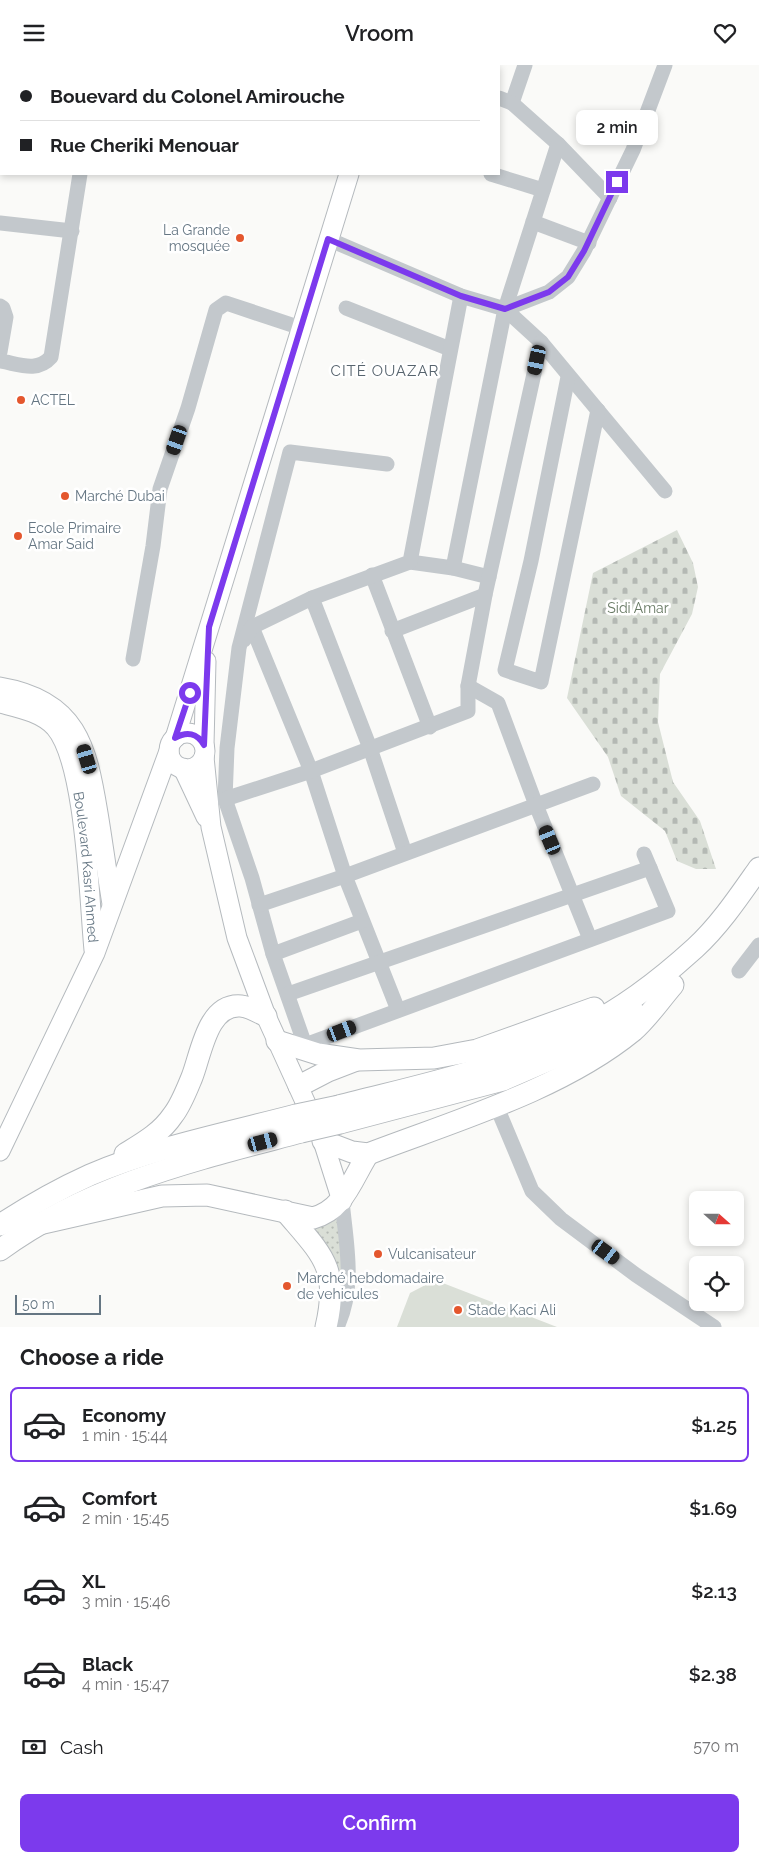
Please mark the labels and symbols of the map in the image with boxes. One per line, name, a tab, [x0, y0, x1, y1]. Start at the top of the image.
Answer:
callout: 2 min	[576, 109, 658, 145]
route end	[606, 171, 628, 193]
place label: La Grande mosquée	[163, 222, 230, 254]
marker: La Grande mosquée	[234, 232, 246, 244]
car	[526, 344, 547, 376]
district label: CITÉ OUAZAR	[331, 362, 439, 380]
place label: ACTEL	[31, 392, 75, 408]
marker: ACTEL	[15, 394, 27, 406]
car	[165, 423, 188, 457]
place label: Marché Dubai	[75, 488, 165, 504]
marker: Marché Dubai	[59, 490, 71, 502]
place label: Ecole Primaire Amar Said	[28, 520, 121, 552]
marker: Ecole Primaire Amar Said	[12, 530, 24, 542]
park label: Sidi Amar	[607, 600, 669, 616]
route start	[179, 682, 201, 704]
car	[75, 742, 98, 776]
street label: Boulevard Kasri Ahmed	[70, 790, 101, 943]
car	[537, 823, 562, 857]
car	[325, 1019, 358, 1043]
car	[246, 1131, 279, 1153]
north arrow	[689, 1191, 744, 1246]
car	[589, 1237, 622, 1267]
place label: Vulcanisateur	[388, 1246, 476, 1262]
marker: Vulcanisateur	[372, 1248, 384, 1260]
place label: Marché hebdomadaire de vehicules	[297, 1270, 444, 1302]
marker: Marché hebdomadaire de vehicules	[281, 1280, 293, 1292]
scale bar	[15, 1292, 101, 1315]
place label: Stade Kaci Ali	[468, 1302, 556, 1318]
marker: Stade Kaci Ali	[452, 1304, 464, 1316]

